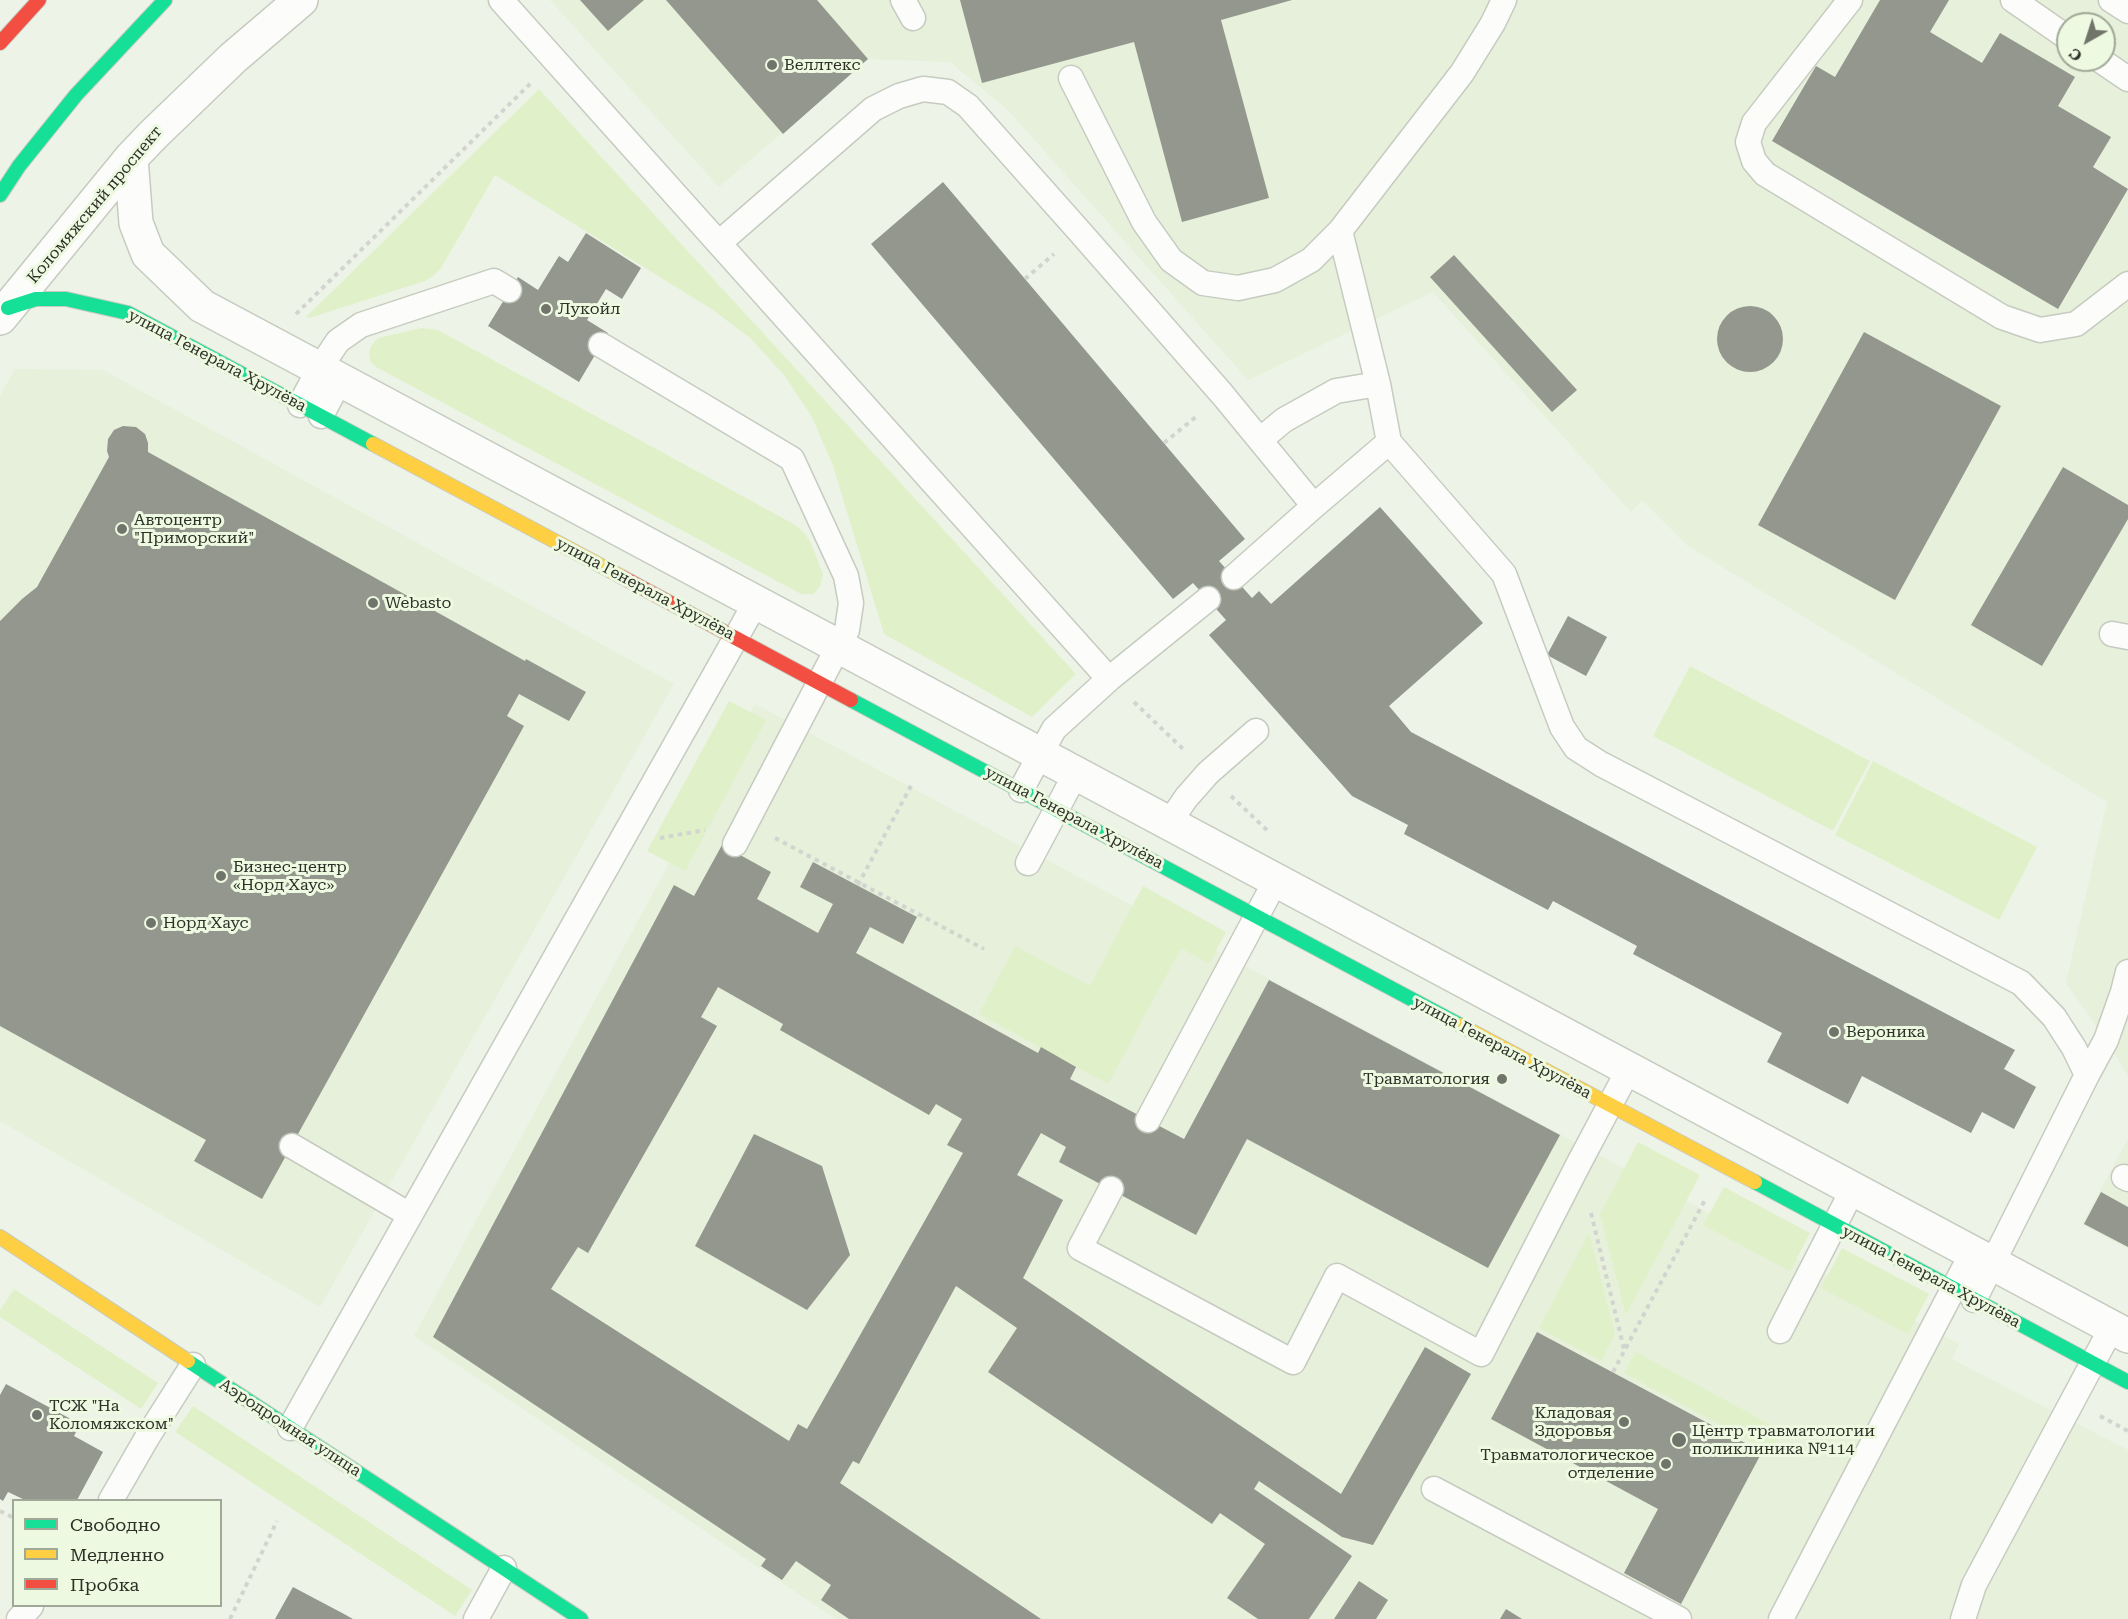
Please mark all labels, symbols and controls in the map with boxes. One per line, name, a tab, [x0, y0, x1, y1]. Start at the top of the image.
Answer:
north arrow	[2056, 12, 2116, 72]
text: С	[2065, 44, 2086, 66]
place label: Веллтекс	[784, 55, 860, 75]
marker: Веллтекс	[765, 58, 779, 72]
street label: Коломяжский проспект	[24, 122, 166, 288]
place label: Лукойл	[558, 299, 621, 319]
marker: Лукойл	[539, 302, 553, 316]
street label: улица Генерала Хрулёва	[125, 306, 309, 416]
place label: Автоцентр "Приморский"	[134, 510, 254, 548]
marker: Автоцентр "Приморский"	[115, 522, 129, 536]
street label: улица Генерала Хрулёва	[553, 534, 737, 644]
place label: Webasto	[385, 593, 451, 613]
marker: Webasto	[366, 596, 380, 610]
street label: улица Генерала Хрулёва	[982, 763, 1166, 873]
place label: Бизнес-центр «Норд Хаус»	[233, 857, 347, 895]
marker: Бизнес-центр «Норд Хаус»	[214, 869, 228, 883]
place label: Норд Хаус	[163, 913, 248, 933]
marker: Норд Хаус	[144, 916, 158, 930]
street label: улица Генерала Хрулёва	[1410, 993, 1594, 1103]
place label: Вероника	[1846, 1022, 1925, 1042]
marker: Вероника	[1827, 1025, 1841, 1039]
place label: Травматология	[1363, 1069, 1490, 1089]
marker: Травматология	[1495, 1072, 1509, 1086]
street label: улица Генерала Хрулёва	[1839, 1222, 2023, 1332]
street label: Аэродромная улица	[216, 1375, 364, 1481]
place label: ТСЖ "На Коломяжском"	[49, 1396, 174, 1434]
place label: Кладовая Здоровья	[1534, 1403, 1612, 1441]
marker: ТСЖ "На Коломяжском"	[30, 1408, 44, 1422]
marker: Кладовая Здоровья	[1617, 1415, 1631, 1429]
place label: Центр травматологии поликлиника №114	[1692, 1421, 1875, 1459]
marker: Центр травматологии поликлиника №114	[1670, 1431, 1688, 1449]
place label: Травматологическое отделение	[1480, 1445, 1654, 1483]
marker: Травматологическое отделение	[1659, 1457, 1673, 1471]
legend	[12, 1499, 222, 1607]
text: Свободно	[70, 1514, 160, 1535]
text: Медленно	[70, 1544, 164, 1565]
text: Пробка	[70, 1574, 139, 1595]

